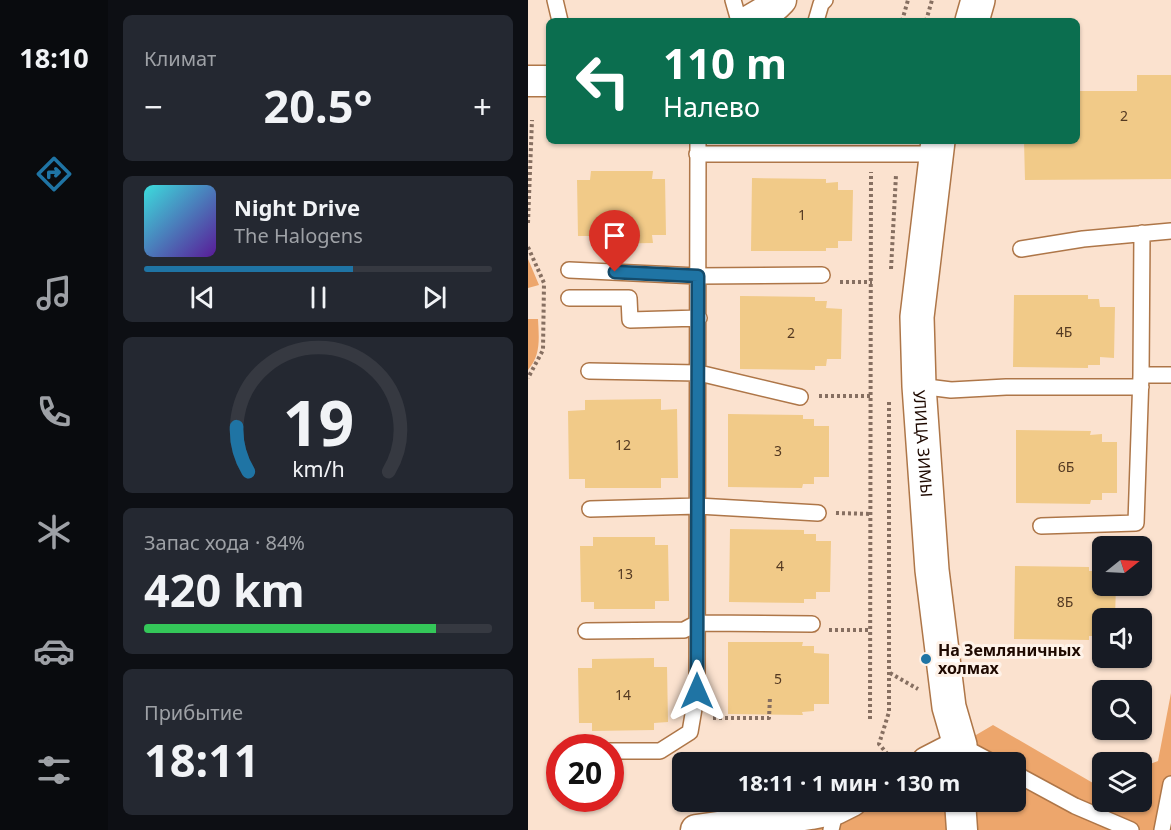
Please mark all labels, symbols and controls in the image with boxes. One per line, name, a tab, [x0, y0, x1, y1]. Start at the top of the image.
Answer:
text: 110 m	[663, 34, 787, 91]
text: 18:10	[19, 39, 89, 76]
icon: left	[564, 42, 642, 120]
text: Климат	[144, 45, 216, 72]
text: 20.5°	[264, 75, 372, 136]
text: −	[144, 84, 163, 129]
text: +	[473, 84, 492, 129]
text: Налево	[663, 88, 760, 125]
house number: 2	[1120, 106, 1128, 125]
icon: directions	[33, 153, 75, 195]
text: Night Drive	[234, 192, 360, 222]
house number: 1	[798, 205, 806, 224]
pin	[589, 210, 640, 272]
icon: arrive	[598, 219, 631, 252]
text: The Halogens	[234, 222, 363, 249]
icon: music	[33, 272, 75, 314]
icon: previous	[186, 281, 219, 314]
icon: pause	[302, 281, 335, 314]
icon: next	[418, 281, 451, 314]
house number: 4Б	[1056, 322, 1072, 341]
house number: 2	[787, 323, 795, 342]
text: 19	[282, 379, 354, 464]
street label: УЛИЦА ЗИМЫ	[908, 389, 938, 498]
icon: phone	[33, 391, 75, 433]
house number: 12	[615, 435, 631, 454]
house number: 3	[774, 441, 782, 460]
text: km/h	[292, 454, 344, 483]
house number: 6Б	[1058, 457, 1074, 476]
icon: climate	[33, 511, 75, 553]
text: Запас хода · 84%	[144, 529, 305, 556]
north arrow	[1092, 536, 1152, 596]
map controls	[1092, 536, 1152, 812]
house number: 4	[776, 556, 784, 575]
text: 420 km	[144, 559, 305, 620]
house number: 13	[617, 564, 633, 583]
house number: 8Б	[1057, 592, 1073, 611]
button: sound	[1092, 608, 1152, 668]
icon: car	[33, 630, 75, 672]
place label: На Земляничных холмах	[938, 639, 1082, 679]
marker: На Земляничных холмах	[919, 652, 933, 666]
position arrow	[665, 659, 729, 723]
house number: 5	[774, 669, 782, 688]
button: search	[1092, 680, 1152, 740]
house number: 14	[615, 685, 631, 704]
text: Прибытие	[144, 699, 243, 726]
text: 18:11	[144, 729, 260, 790]
speed limit sign: 20	[546, 734, 624, 812]
icon: filters	[33, 749, 75, 791]
button: layers	[1092, 752, 1152, 812]
text: 18:11 · 1 мин · 130 m	[738, 767, 960, 797]

